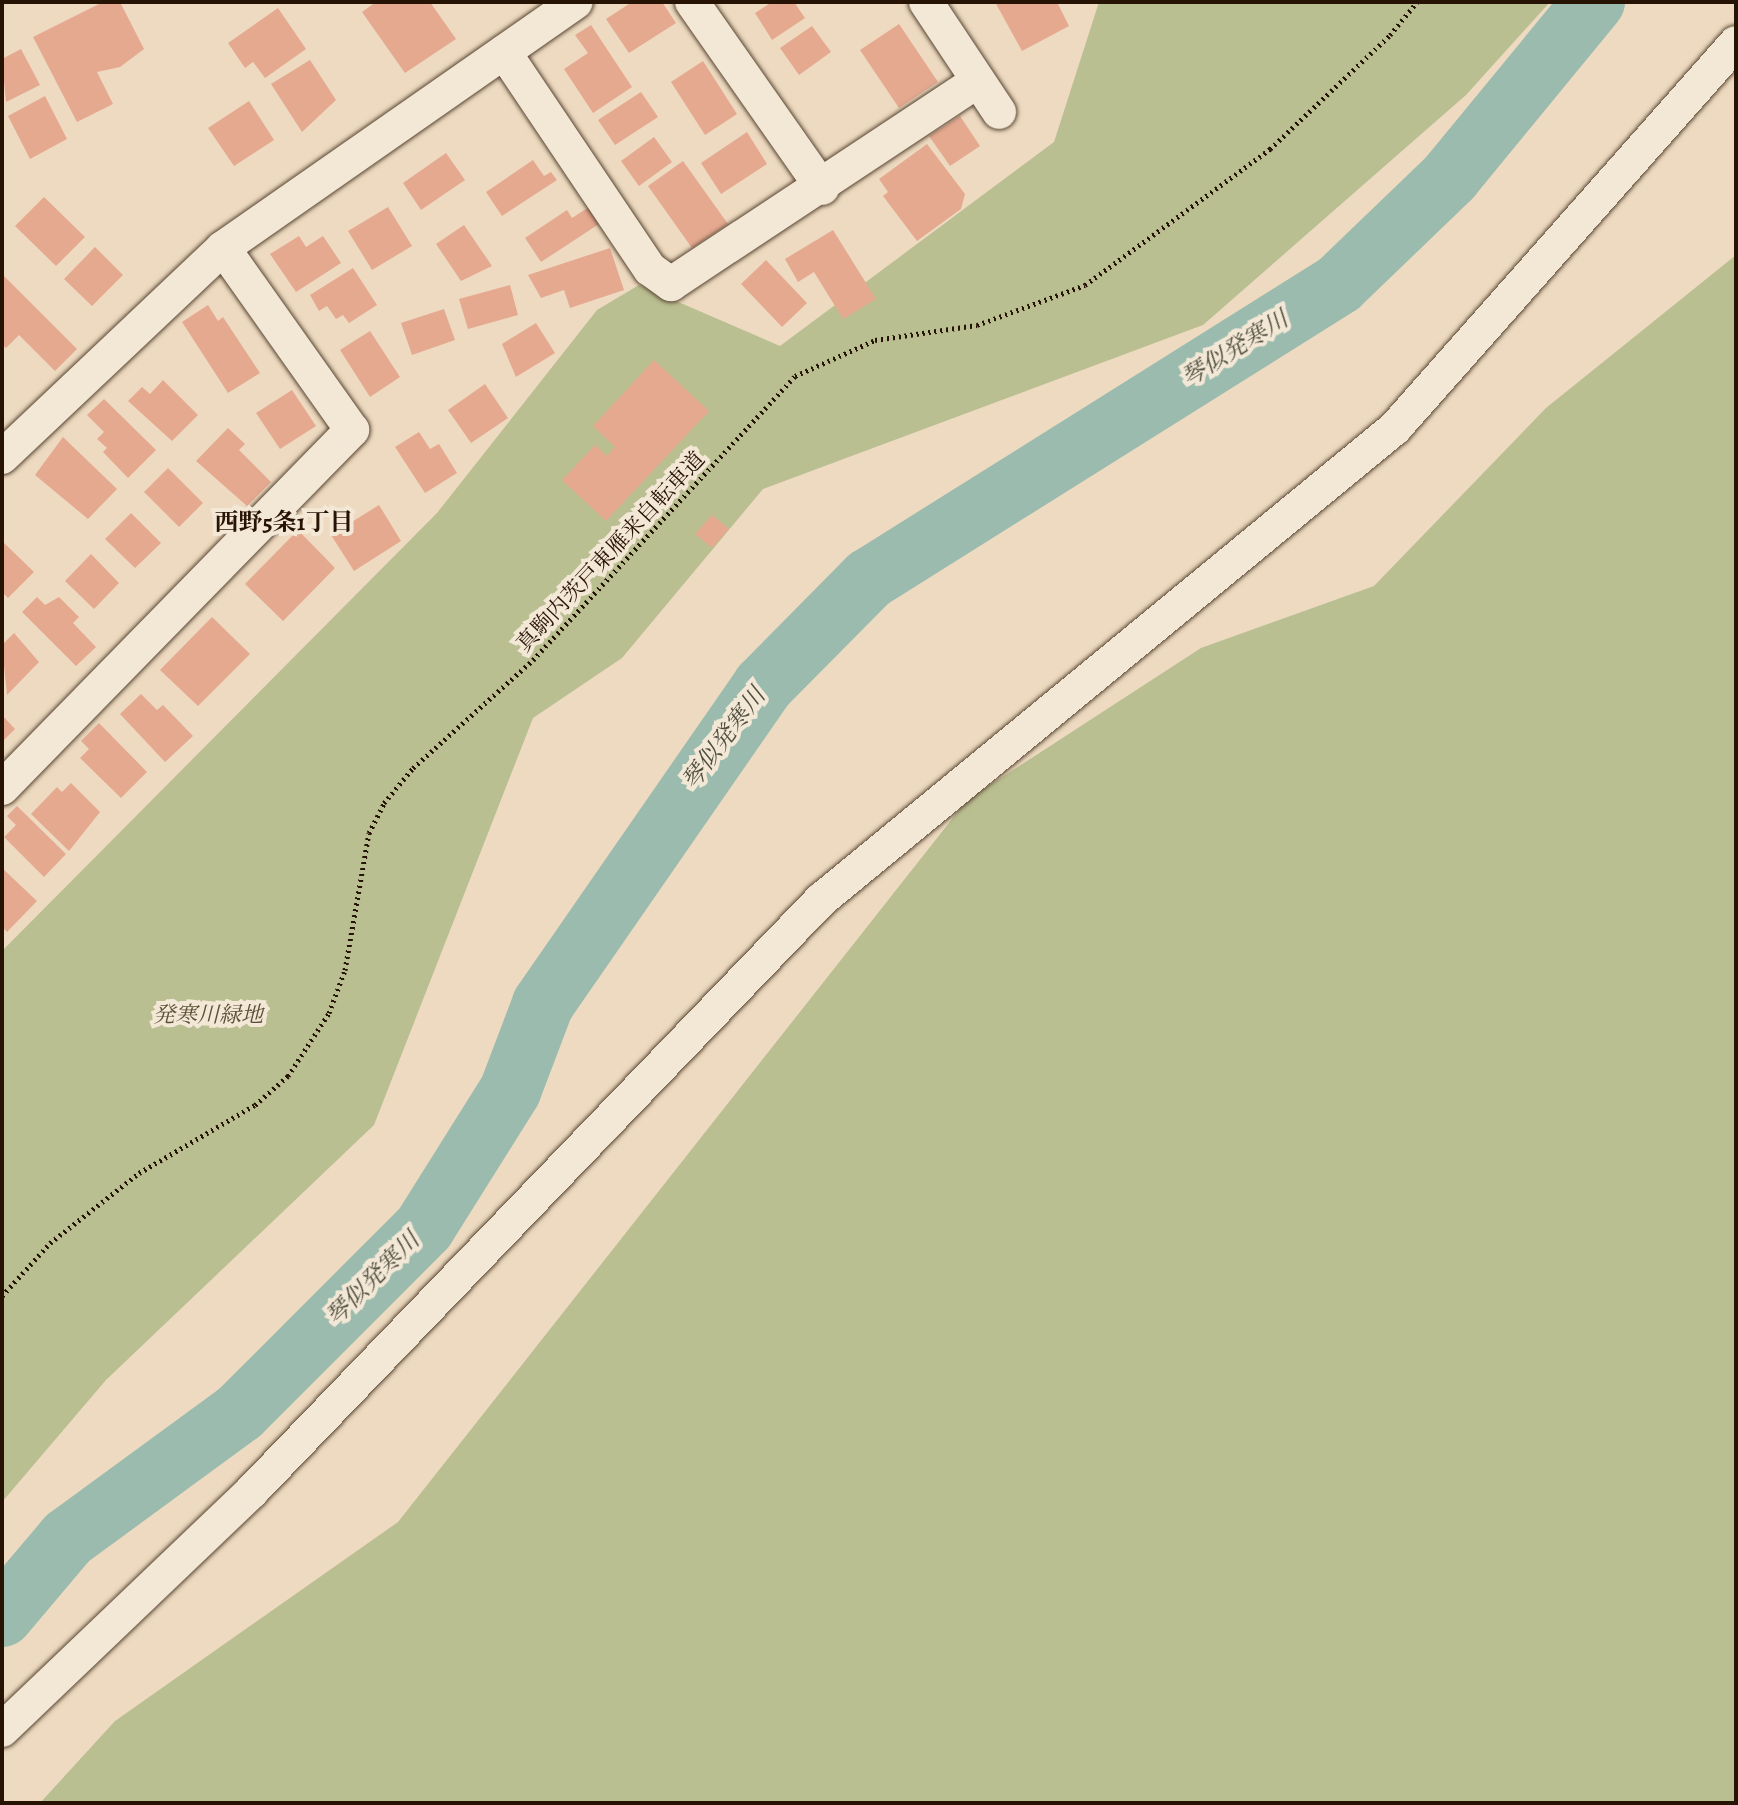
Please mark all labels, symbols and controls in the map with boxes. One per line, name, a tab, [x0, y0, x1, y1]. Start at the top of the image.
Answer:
water label: 琴似発寒川	[1176, 305, 1294, 393]
street label: 真駒内茨戸東雁来自転車道	[511, 446, 711, 658]
district label: 西野5条1丁目	[215, 509, 353, 537]
water label: 琴似発寒川	[676, 682, 772, 796]
park label: 発寒川緑地	[153, 1003, 263, 1029]
water label: 琴似発寒川	[320, 1226, 426, 1332]

